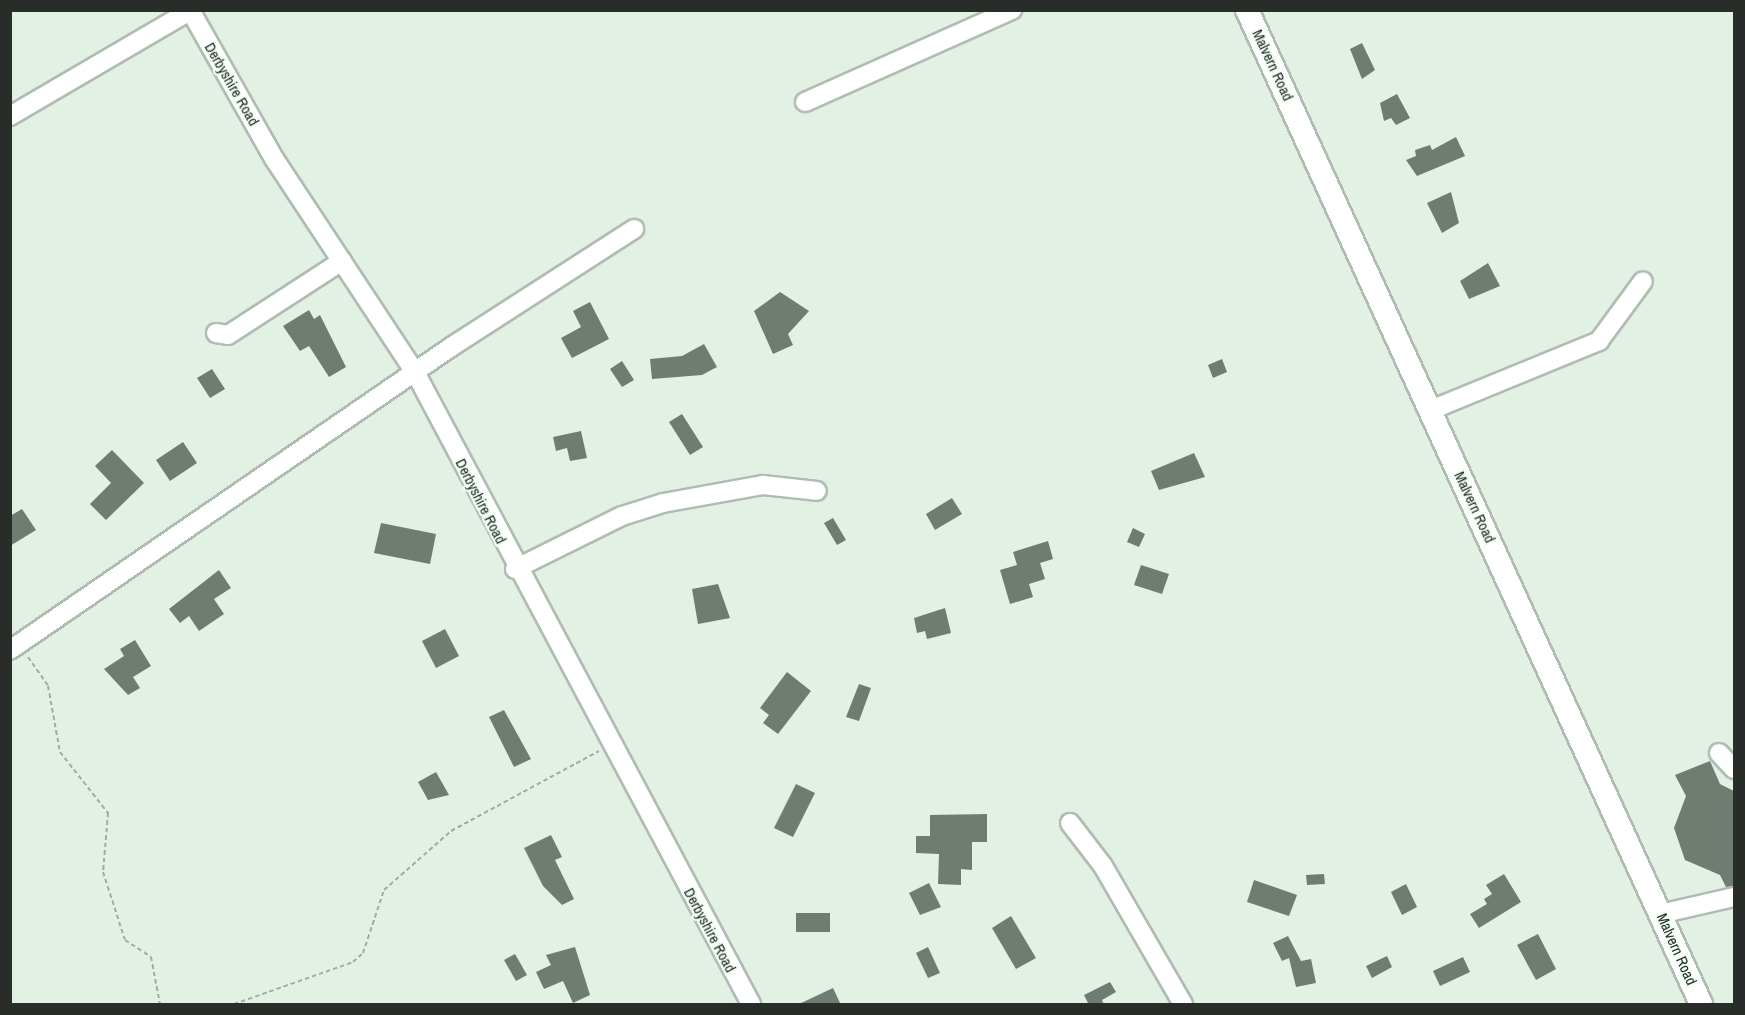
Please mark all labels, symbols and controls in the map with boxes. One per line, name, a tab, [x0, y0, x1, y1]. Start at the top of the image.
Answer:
street label: Malvern Road	[1249, 27, 1297, 103]
street label: Derbyshire Road	[201, 39, 263, 129]
street label: Derbyshire Road	[452, 455, 510, 547]
street label: Malvern Road	[1451, 469, 1499, 545]
street label: Derbyshire Road	[680, 885, 740, 975]
street label: Malvern Road	[1653, 910, 1701, 988]

